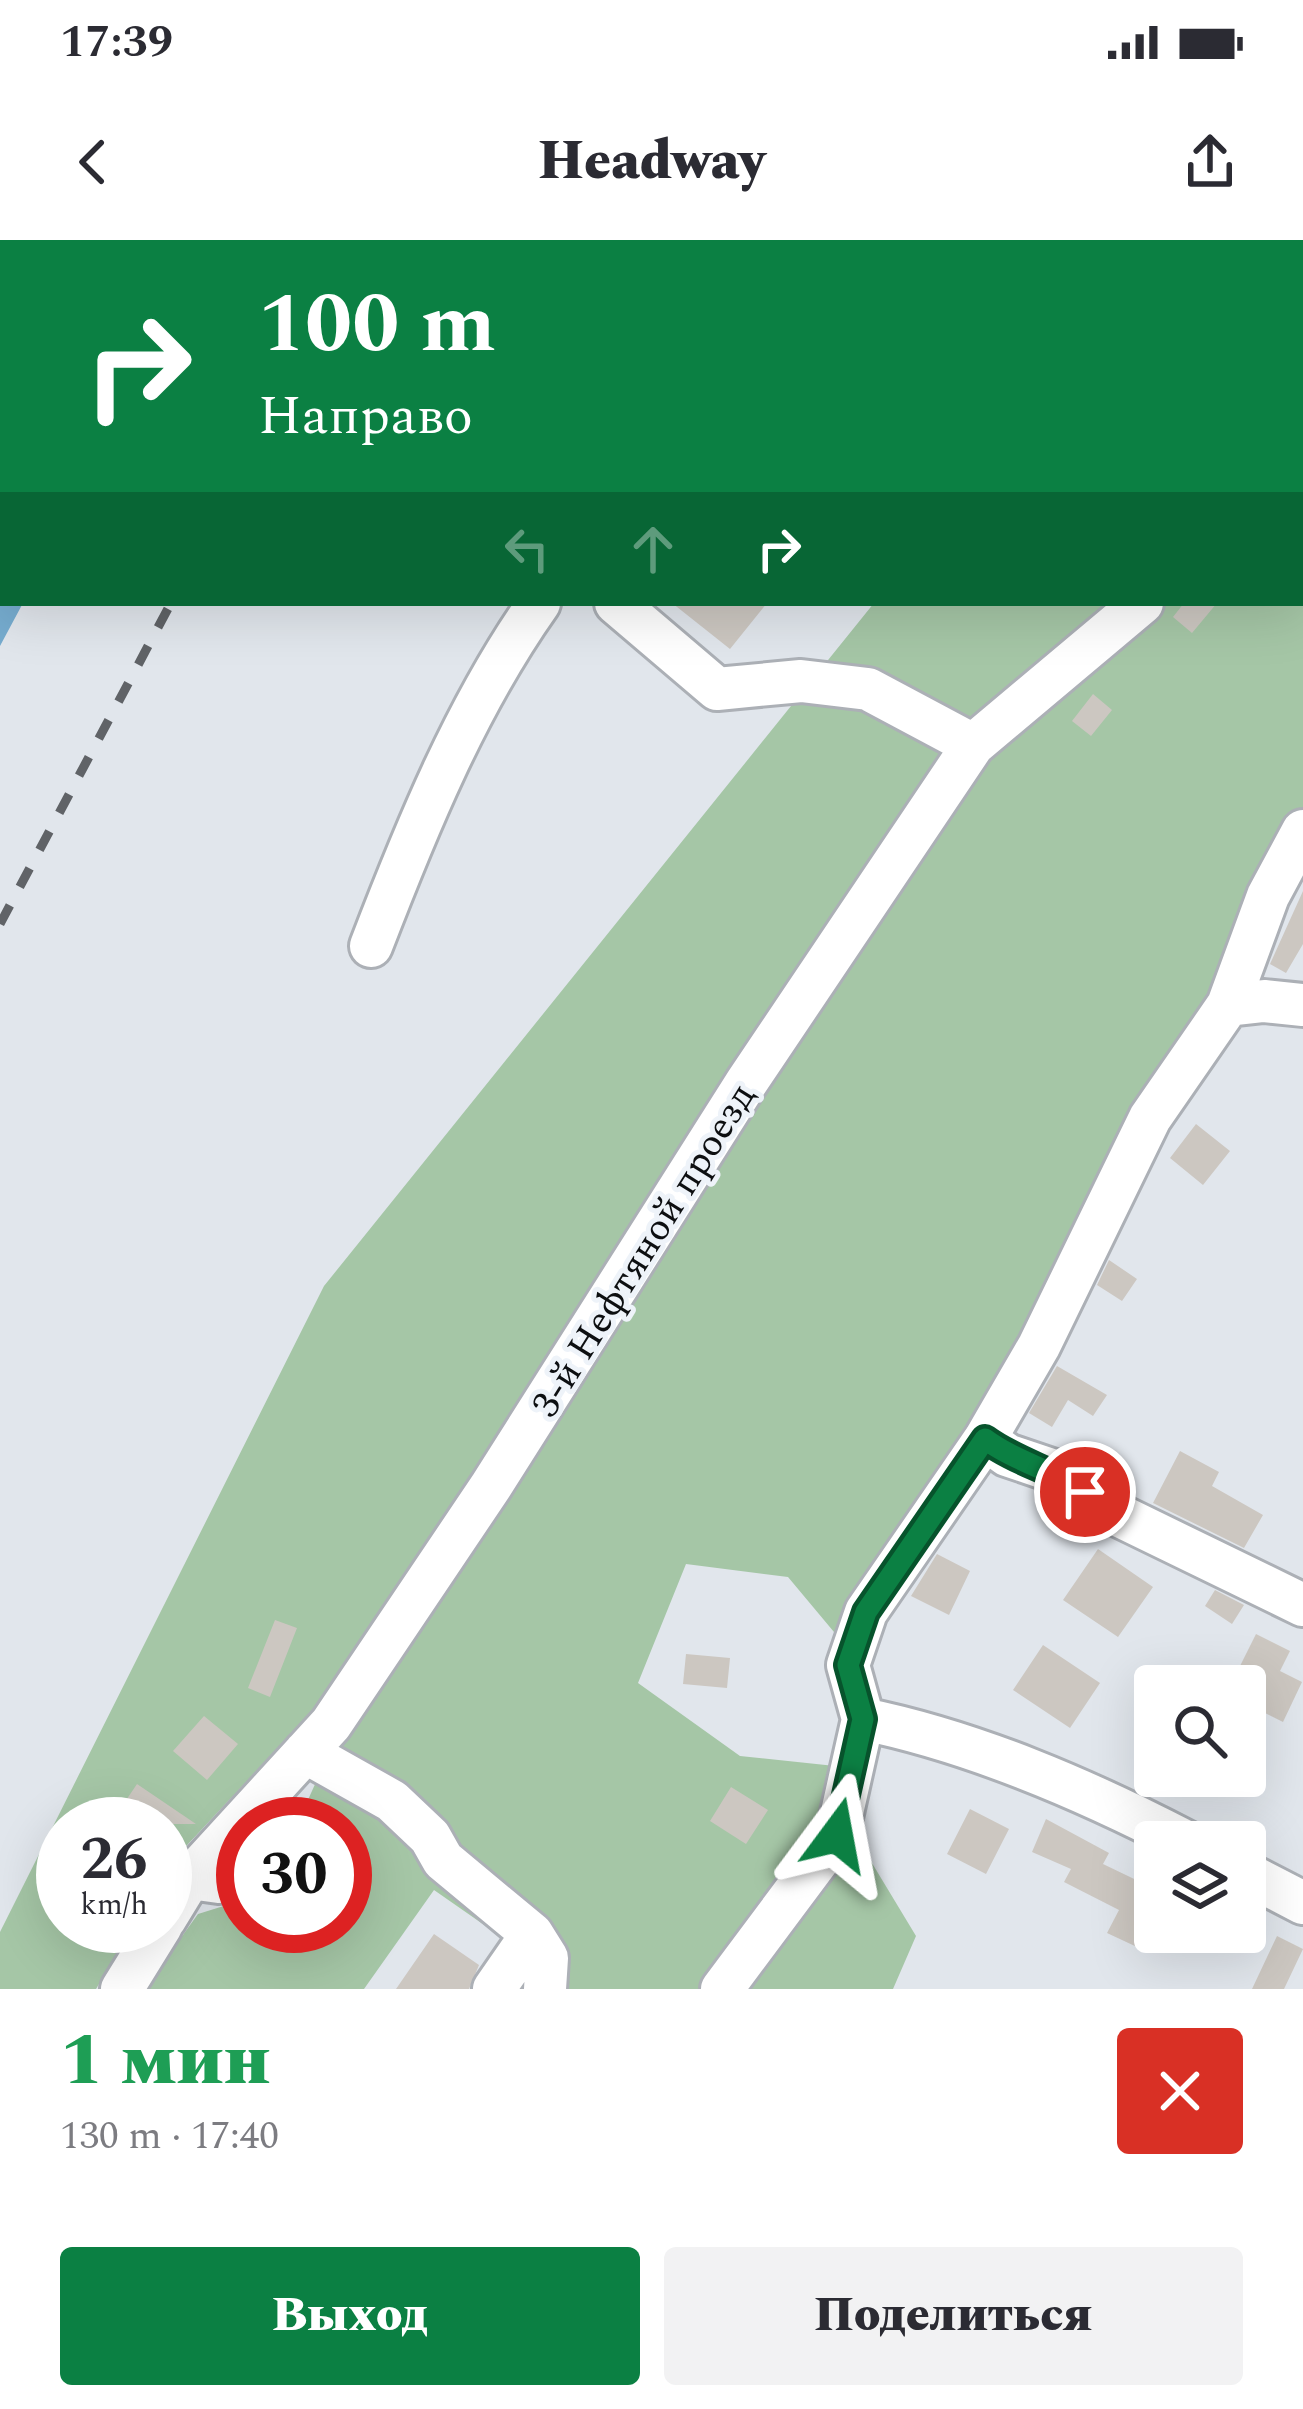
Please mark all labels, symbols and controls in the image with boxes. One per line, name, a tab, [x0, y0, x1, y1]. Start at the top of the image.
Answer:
text: 17:39	[60, 8, 173, 77]
text: Headway	[538, 121, 765, 203]
icon: back	[60, 129, 126, 195]
icon: share	[1177, 129, 1243, 195]
text: 100 m	[258, 261, 496, 389]
icon: right	[60, 288, 216, 444]
text: Направо	[258, 376, 473, 458]
icon: left	[494, 516, 560, 582]
icon: ahead	[620, 516, 686, 582]
icon: right	[746, 516, 812, 582]
street label: 3-й Нефтяной проезд	[517, 1071, 771, 1429]
pin	[1034, 1441, 1136, 1543]
icon: arrive	[1052, 1459, 1118, 1525]
map controls	[1134, 1665, 1266, 1953]
button: search	[1134, 1665, 1266, 1797]
position arrow	[774, 1772, 900, 1898]
speed limit sign: 30	[216, 1797, 372, 1953]
text: 26	[80, 1814, 148, 1906]
button: layers	[1134, 1821, 1266, 1953]
text: km/h	[80, 1882, 148, 1928]
text: 1 мин	[60, 2007, 271, 2116]
button: close	[1117, 2028, 1243, 2154]
text: 130 m · 17:40	[60, 2107, 279, 2166]
button: Выход	[60, 2247, 640, 2385]
button: Поделиться	[664, 2247, 1243, 2385]

